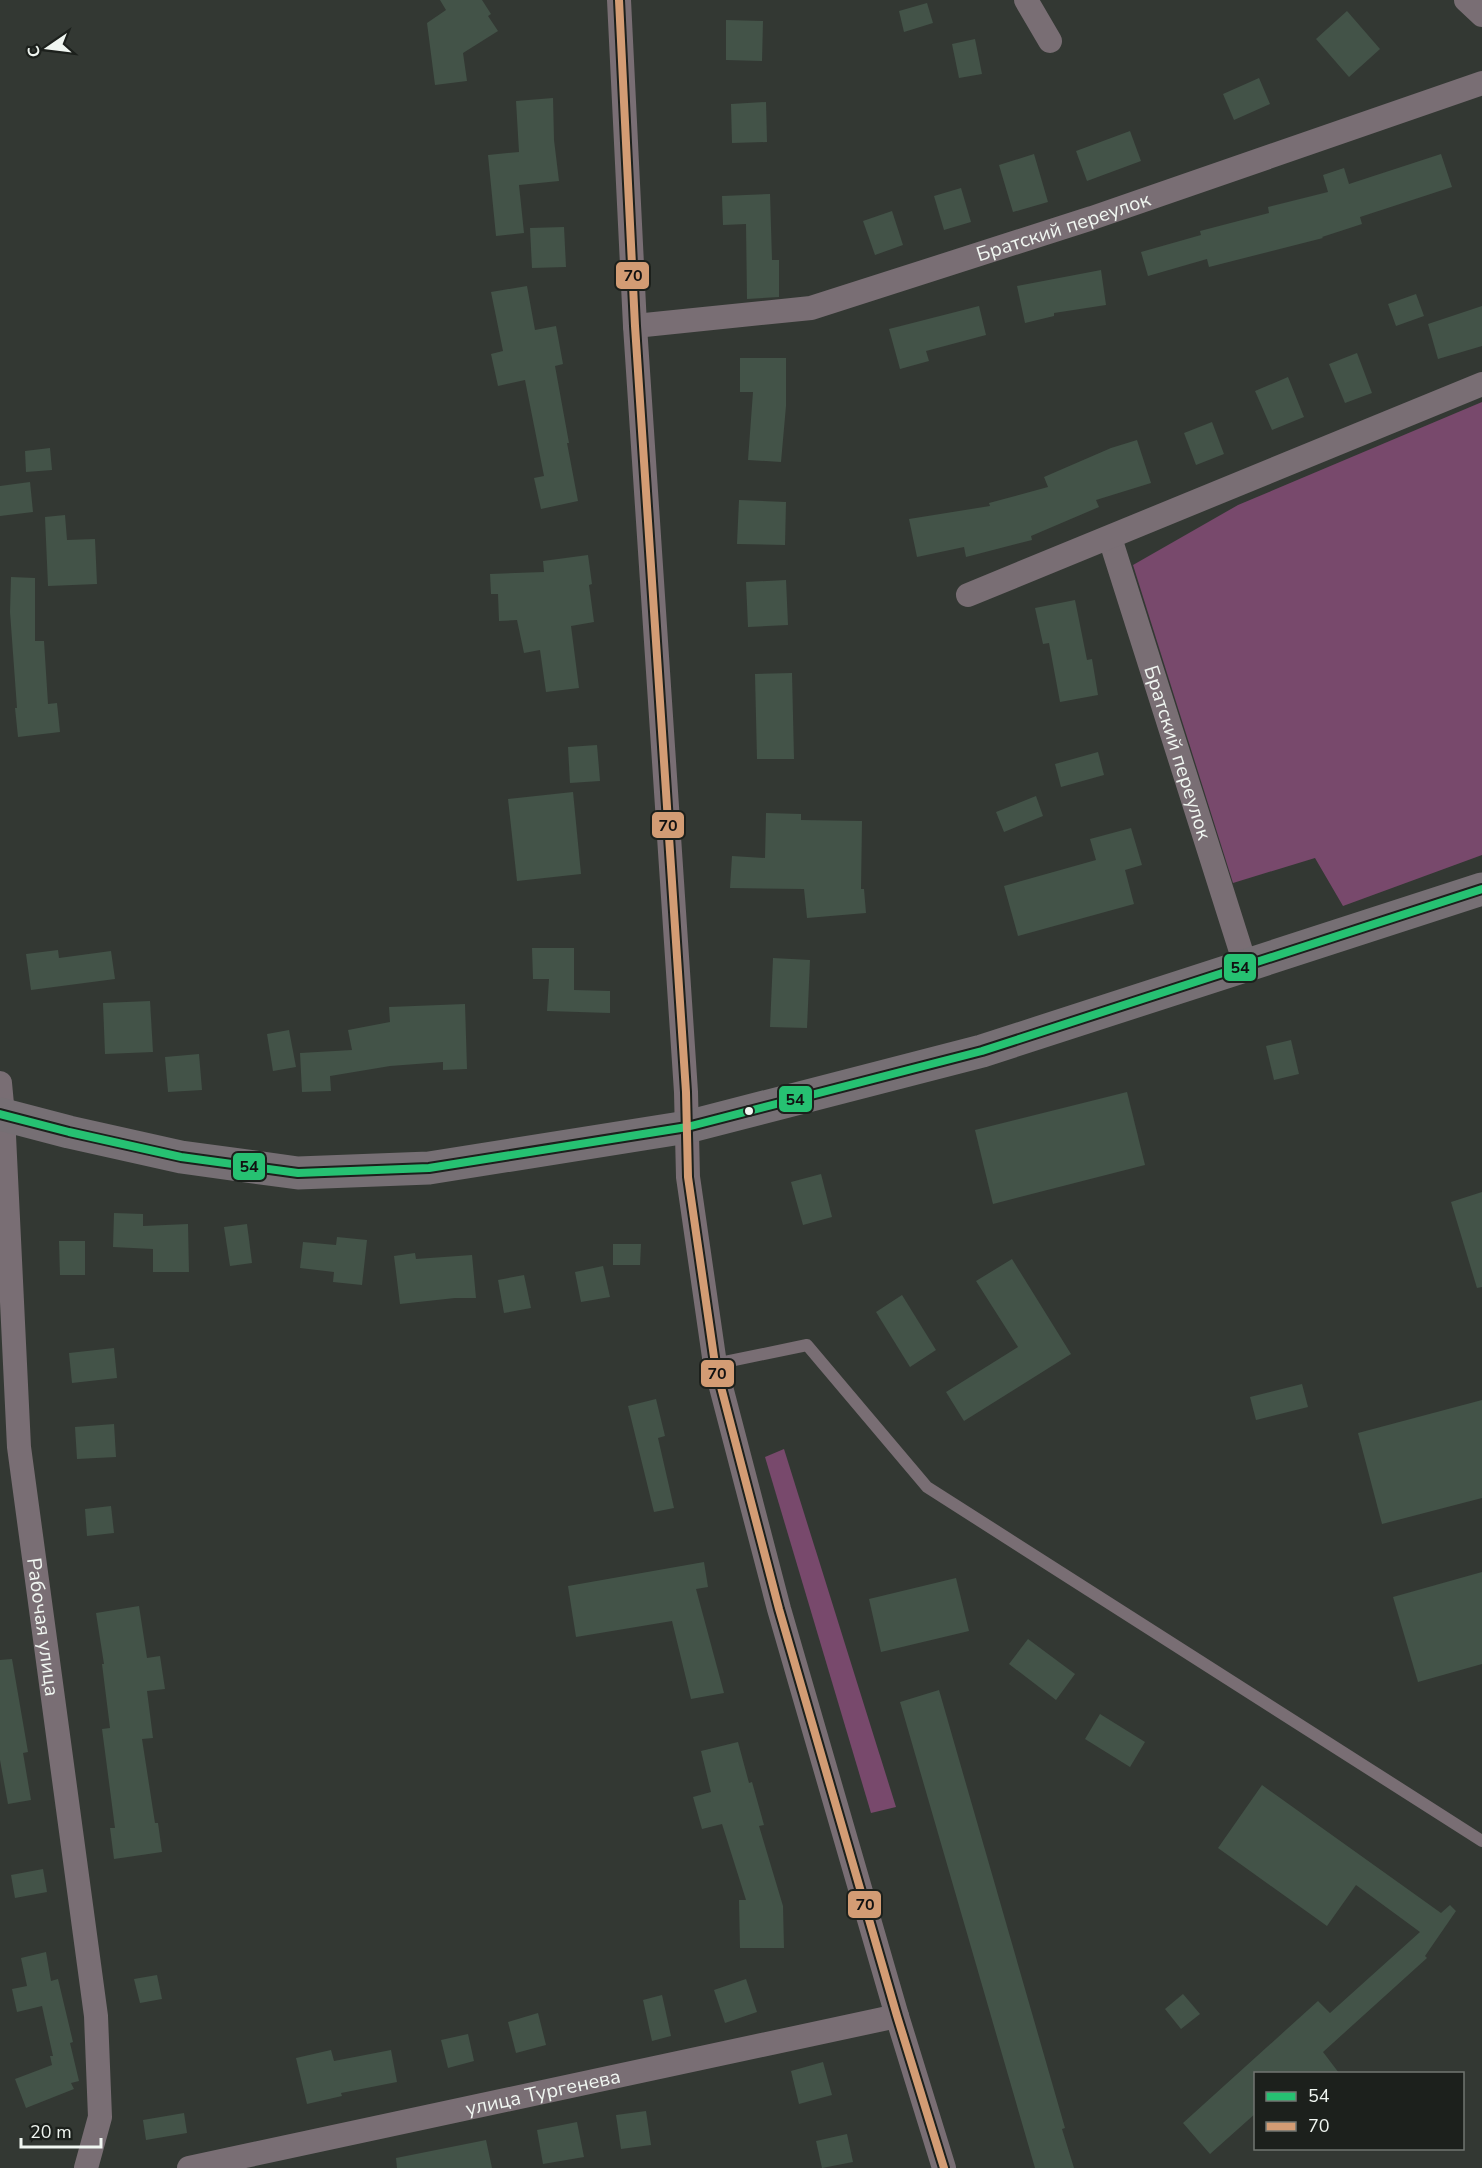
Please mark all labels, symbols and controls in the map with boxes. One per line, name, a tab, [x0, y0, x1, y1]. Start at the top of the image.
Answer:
north arrow	[18, 18, 78, 78]
text: С	[22, 43, 46, 59]
street label: Братский переулок	[973, 186, 1154, 268]
line badge: 70	[615, 261, 650, 290]
text: 70	[623, 265, 643, 287]
street label: Братский переулок	[1137, 662, 1218, 844]
line badge: 70	[651, 811, 685, 839]
text: 70	[658, 815, 678, 837]
line badge: 54	[1223, 953, 1257, 982]
text: 54	[1230, 957, 1250, 979]
line badge: 54	[778, 1085, 813, 1113]
text: 54	[785, 1089, 805, 1111]
unlabelled marker	[743, 1105, 755, 1117]
line badge: 54	[232, 1152, 266, 1181]
text: 54	[239, 1156, 259, 1178]
line badge: 70	[700, 1359, 735, 1388]
text: 70	[707, 1363, 727, 1385]
street label: Рабочая улица	[20, 1556, 66, 1698]
line badge: 70	[847, 1890, 882, 1919]
text: 70	[855, 1894, 875, 1916]
street label: улица Тургенева	[463, 2063, 623, 2122]
legend	[1254, 2072, 1464, 2150]
text: 54	[1308, 2084, 1330, 2108]
scale bar	[21, 2111, 100, 2149]
text: 70	[1308, 2114, 1330, 2138]
text: 20 m	[30, 2120, 72, 2144]

